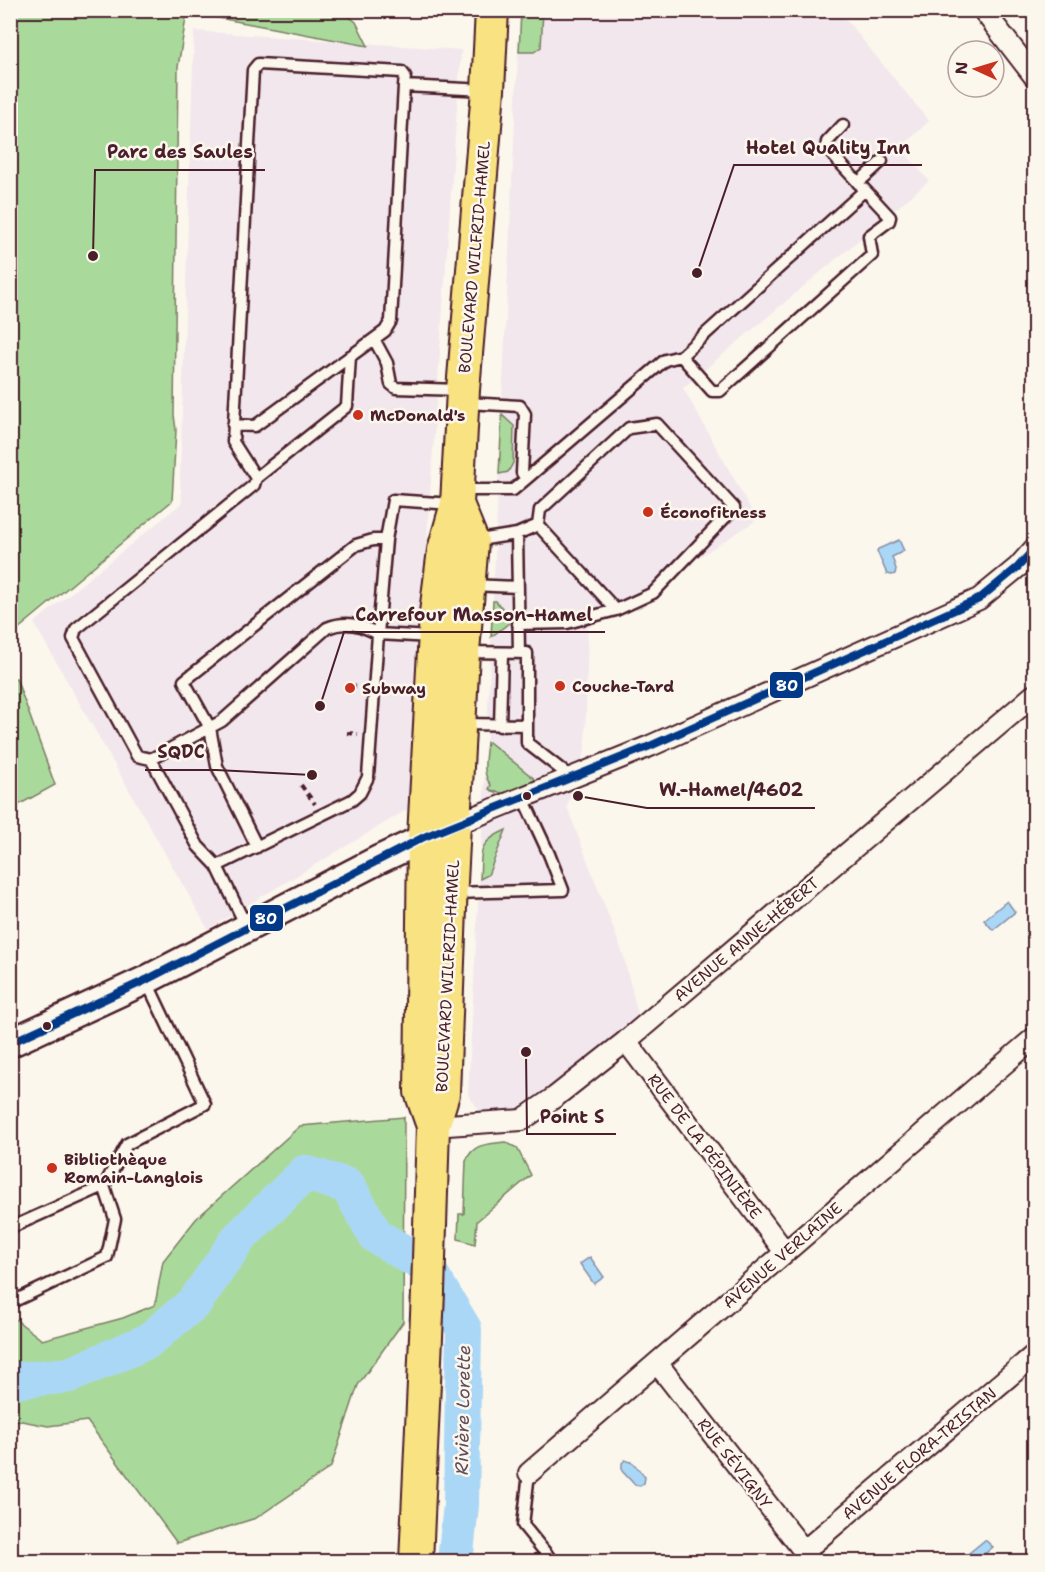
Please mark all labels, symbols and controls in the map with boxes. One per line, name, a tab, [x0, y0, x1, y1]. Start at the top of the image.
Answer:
north arrow	[946, 39, 1006, 99]
text: N	[951, 61, 972, 75]
callout: Hotel Quality Inn	[734, 129, 922, 165]
callout: Parc des Saules	[95, 134, 265, 170]
text: Hotel Quality Inn	[746, 136, 910, 160]
text: Parc des Saules	[107, 140, 253, 164]
street label: BOULEVARD WILFRID-HAMEL	[454, 140, 495, 374]
place label: McDonald's	[370, 405, 466, 426]
marker: McDonald's	[351, 408, 365, 422]
place label: Éconofitness	[660, 502, 767, 523]
marker: Éconofitness	[641, 505, 655, 519]
callout: Carrefour Masson-Hamel	[344, 596, 605, 632]
text: Carrefour Masson-Hamel	[355, 603, 593, 627]
line badge: 80	[769, 671, 804, 699]
text: 80	[776, 675, 798, 696]
place label: Couche-Tard	[572, 676, 674, 697]
place label: Subway	[362, 678, 426, 699]
marker: Couche-Tard	[553, 679, 567, 693]
marker: Subway	[343, 681, 357, 695]
callout: SQDC	[145, 734, 216, 770]
text: SQDC	[157, 740, 205, 764]
callout: W.-Hamel/4602	[647, 772, 815, 808]
text: W.-Hamel/4602	[659, 778, 803, 802]
unlabelled marker	[521, 790, 533, 802]
street label: BOULEVARD WILFRID-HAMEL	[431, 859, 464, 1093]
street label: AVENUE ANNE-HÉBERT	[669, 872, 823, 1006]
line badge: 80	[249, 904, 284, 932]
text: 80	[255, 908, 277, 929]
unlabelled marker	[41, 1020, 53, 1032]
street label: RUE DE LA PÉPINIÈRE	[643, 1069, 766, 1223]
callout: Point S	[527, 1098, 616, 1134]
text: Point S	[540, 1105, 604, 1129]
place label: Bibliothèque Romain-Langlois	[64, 1149, 203, 1188]
marker: Bibliothèque Romain-Langlois	[45, 1161, 59, 1175]
street label: AVENUE VERLAINE	[718, 1198, 847, 1313]
water label: Rivière Lorette	[450, 1345, 476, 1475]
street label: AVENUE FLORA-TRISTAN	[838, 1383, 1001, 1524]
street label: RUE SÉVIGNY	[693, 1414, 777, 1513]

